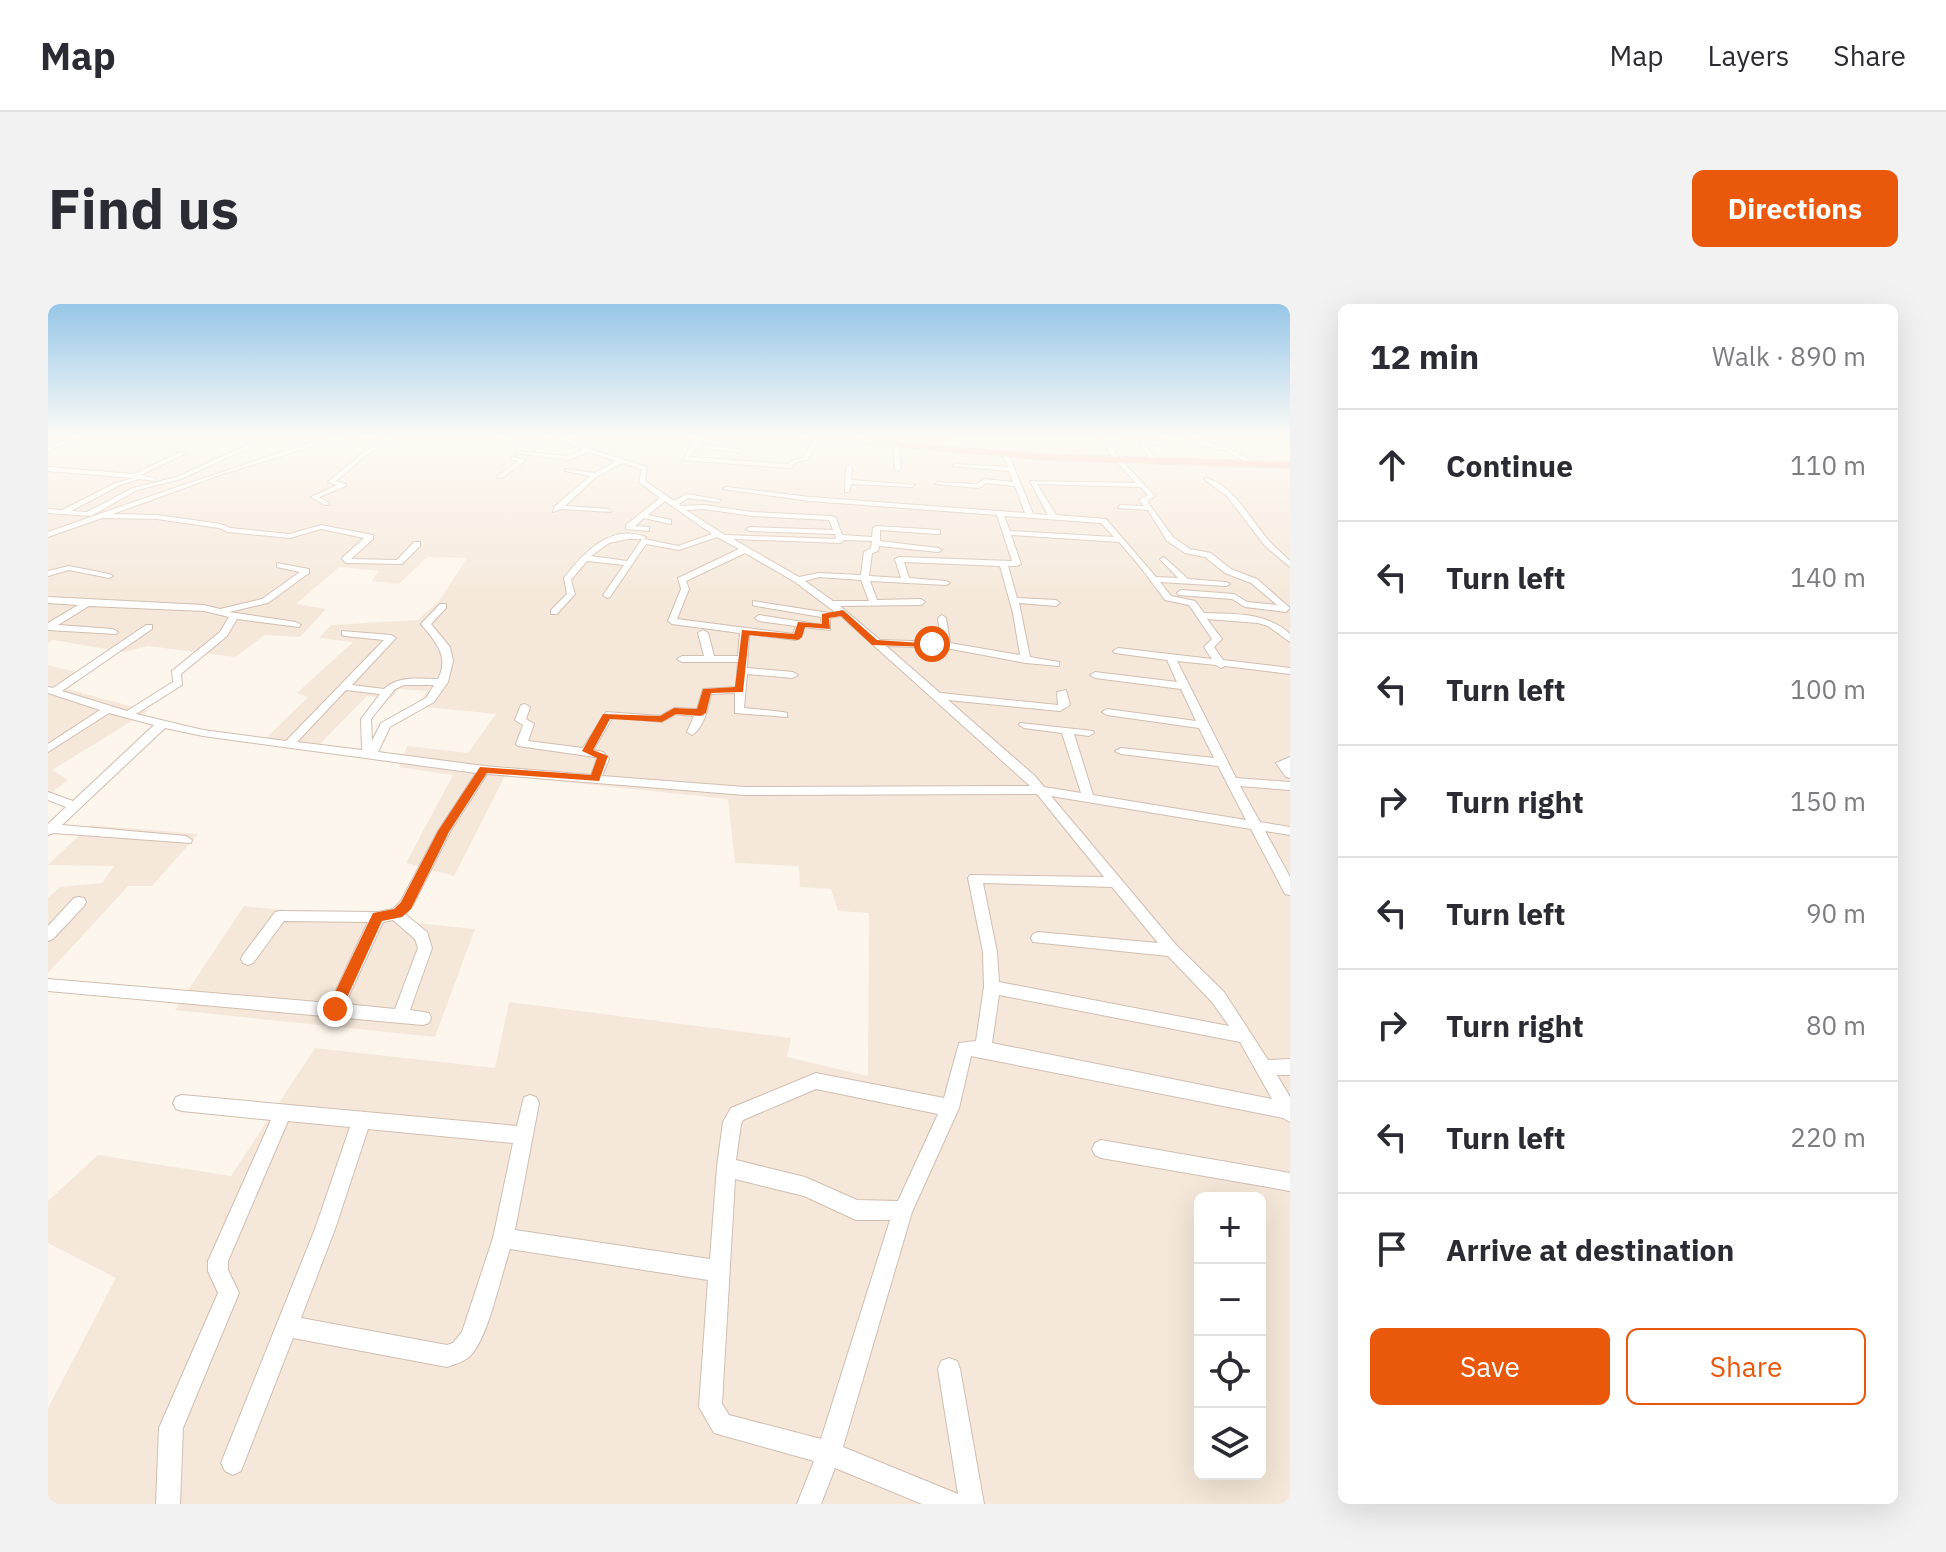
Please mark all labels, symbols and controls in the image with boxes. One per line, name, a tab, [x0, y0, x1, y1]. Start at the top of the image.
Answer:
text: Map	[40, 31, 116, 80]
text: Map	[1609, 37, 1663, 74]
text: Layers	[1707, 37, 1789, 74]
text: Share	[1833, 37, 1906, 74]
button: Directions	[1692, 170, 1898, 247]
text: Find us	[48, 172, 239, 244]
text: 12 min	[1370, 334, 1479, 378]
text: Walk · 890 m	[1712, 339, 1866, 373]
icon: ahead	[1370, 443, 1414, 487]
text: Continue	[1446, 446, 1573, 485]
text: 110 m	[1790, 448, 1866, 482]
icon: left	[1370, 555, 1414, 599]
text: Turn left	[1446, 558, 1565, 597]
text: 140 m	[1790, 560, 1866, 594]
route start	[914, 626, 950, 662]
icon: left	[1370, 667, 1414, 711]
text: Turn left	[1446, 670, 1565, 709]
text: 100 m	[1790, 672, 1866, 706]
icon: right	[1370, 779, 1414, 823]
text: Turn right	[1446, 782, 1584, 821]
text: 150 m	[1790, 784, 1866, 818]
icon: left	[1370, 891, 1414, 935]
text: Turn left	[1446, 894, 1565, 933]
text: 90 m	[1806, 896, 1866, 930]
route end	[317, 991, 353, 1027]
icon: right	[1370, 1003, 1414, 1047]
text: Turn right	[1446, 1006, 1584, 1045]
text: 80 m	[1806, 1008, 1866, 1042]
icon: left	[1370, 1115, 1414, 1159]
text: Turn left	[1446, 1118, 1565, 1157]
text: 220 m	[1790, 1120, 1866, 1154]
map controls	[1194, 1192, 1266, 1480]
button: +	[1194, 1192, 1266, 1264]
icon: arrive	[1370, 1227, 1414, 1271]
text: Arrive at destination	[1446, 1230, 1734, 1269]
button: −	[1194, 1264, 1266, 1336]
button: Save	[1370, 1328, 1610, 1405]
button: Share	[1626, 1328, 1866, 1405]
button: locate	[1194, 1336, 1266, 1408]
button: layers	[1194, 1408, 1266, 1480]

